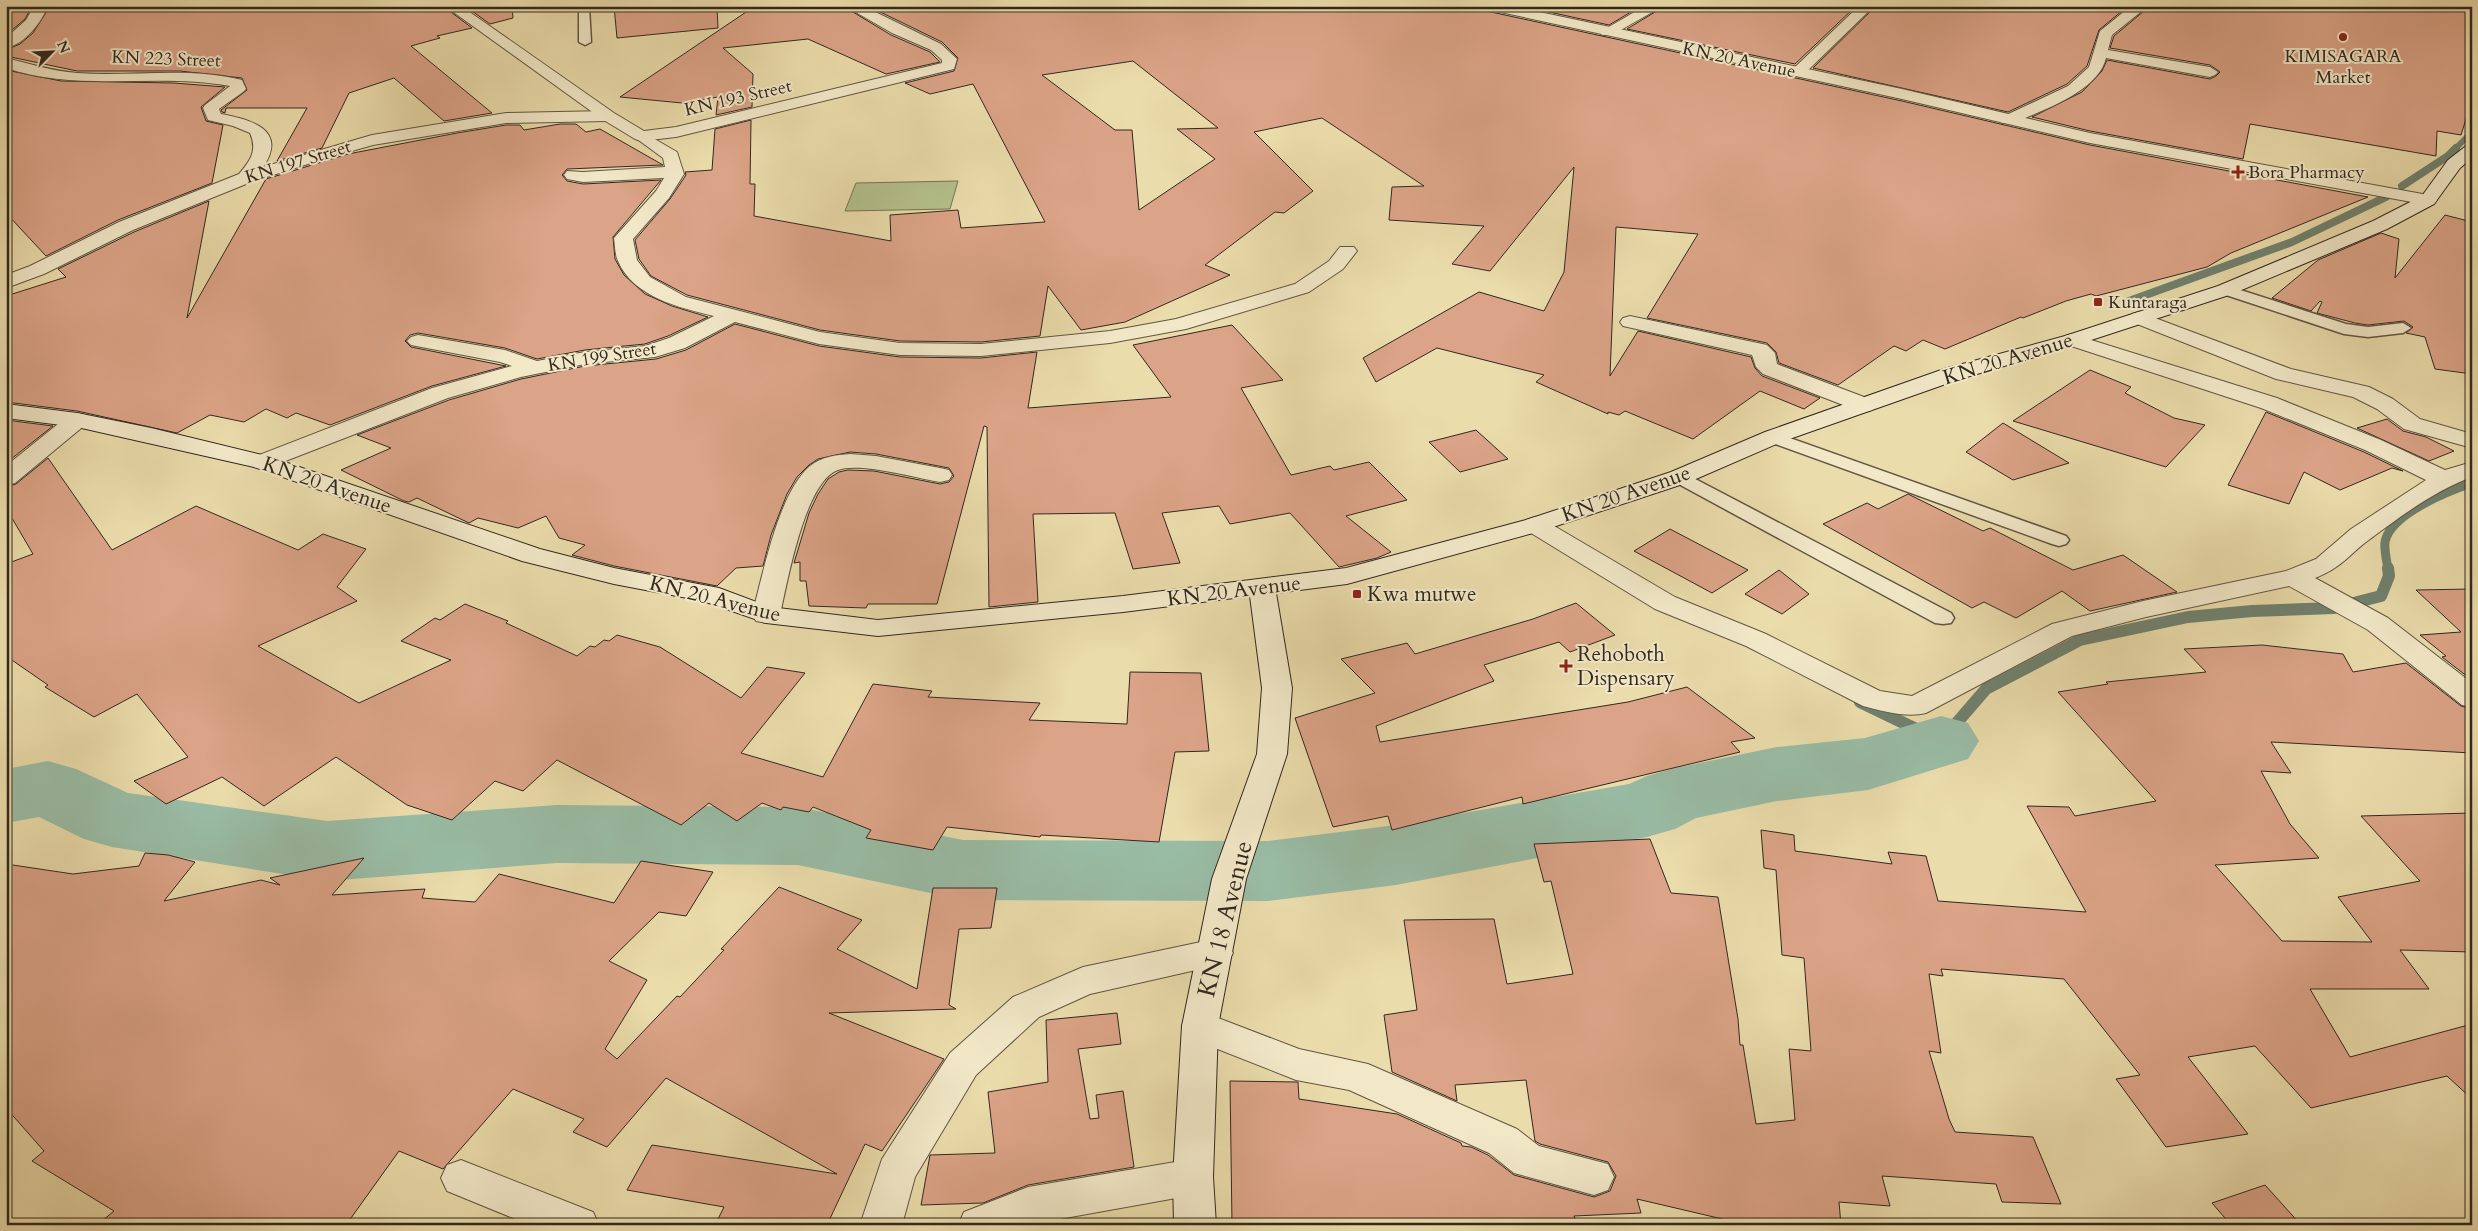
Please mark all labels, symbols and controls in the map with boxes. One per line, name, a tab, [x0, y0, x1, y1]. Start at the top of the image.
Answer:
north arrow	[28, 28, 78, 78]
marker: KIMISAGARA Market	[2337, 31, 2349, 43]
street label: KN 20 Avenue	[1680, 36, 1798, 84]
text: N	[52, 37, 75, 56]
place label: KIMISAGARA Market	[2285, 44, 2402, 90]
street label: KN 223 Street	[111, 45, 221, 73]
street label: KN 193 Street	[682, 73, 794, 122]
street label: KN 197 Street	[242, 134, 354, 190]
place label: Bora Pharmacy	[2248, 160, 2365, 185]
marker: Bora Pharmacy	[2232, 166, 2244, 178]
place label: Kuntaraga	[2108, 290, 2187, 315]
marker: Kuntaraga	[2092, 296, 2104, 308]
street label: KN 20 Avenue	[1939, 325, 2077, 393]
street label: KN 199 Street	[546, 336, 658, 378]
street label: KN 20 Avenue	[259, 449, 395, 521]
street label: KN 20 Avenue	[1558, 458, 1694, 530]
street label: KN 20 Avenue	[1166, 568, 1302, 614]
street label: KN 20 Avenue	[646, 569, 784, 629]
place label: Kwa mutwe	[1367, 580, 1476, 609]
marker: Kwa mutwe	[1351, 588, 1363, 600]
place label: Rehoboth Dispensary	[1577, 640, 1675, 693]
marker: Rehoboth Dispensary	[1559, 659, 1573, 673]
street label: KN 18 Avenue	[1189, 837, 1261, 1001]

